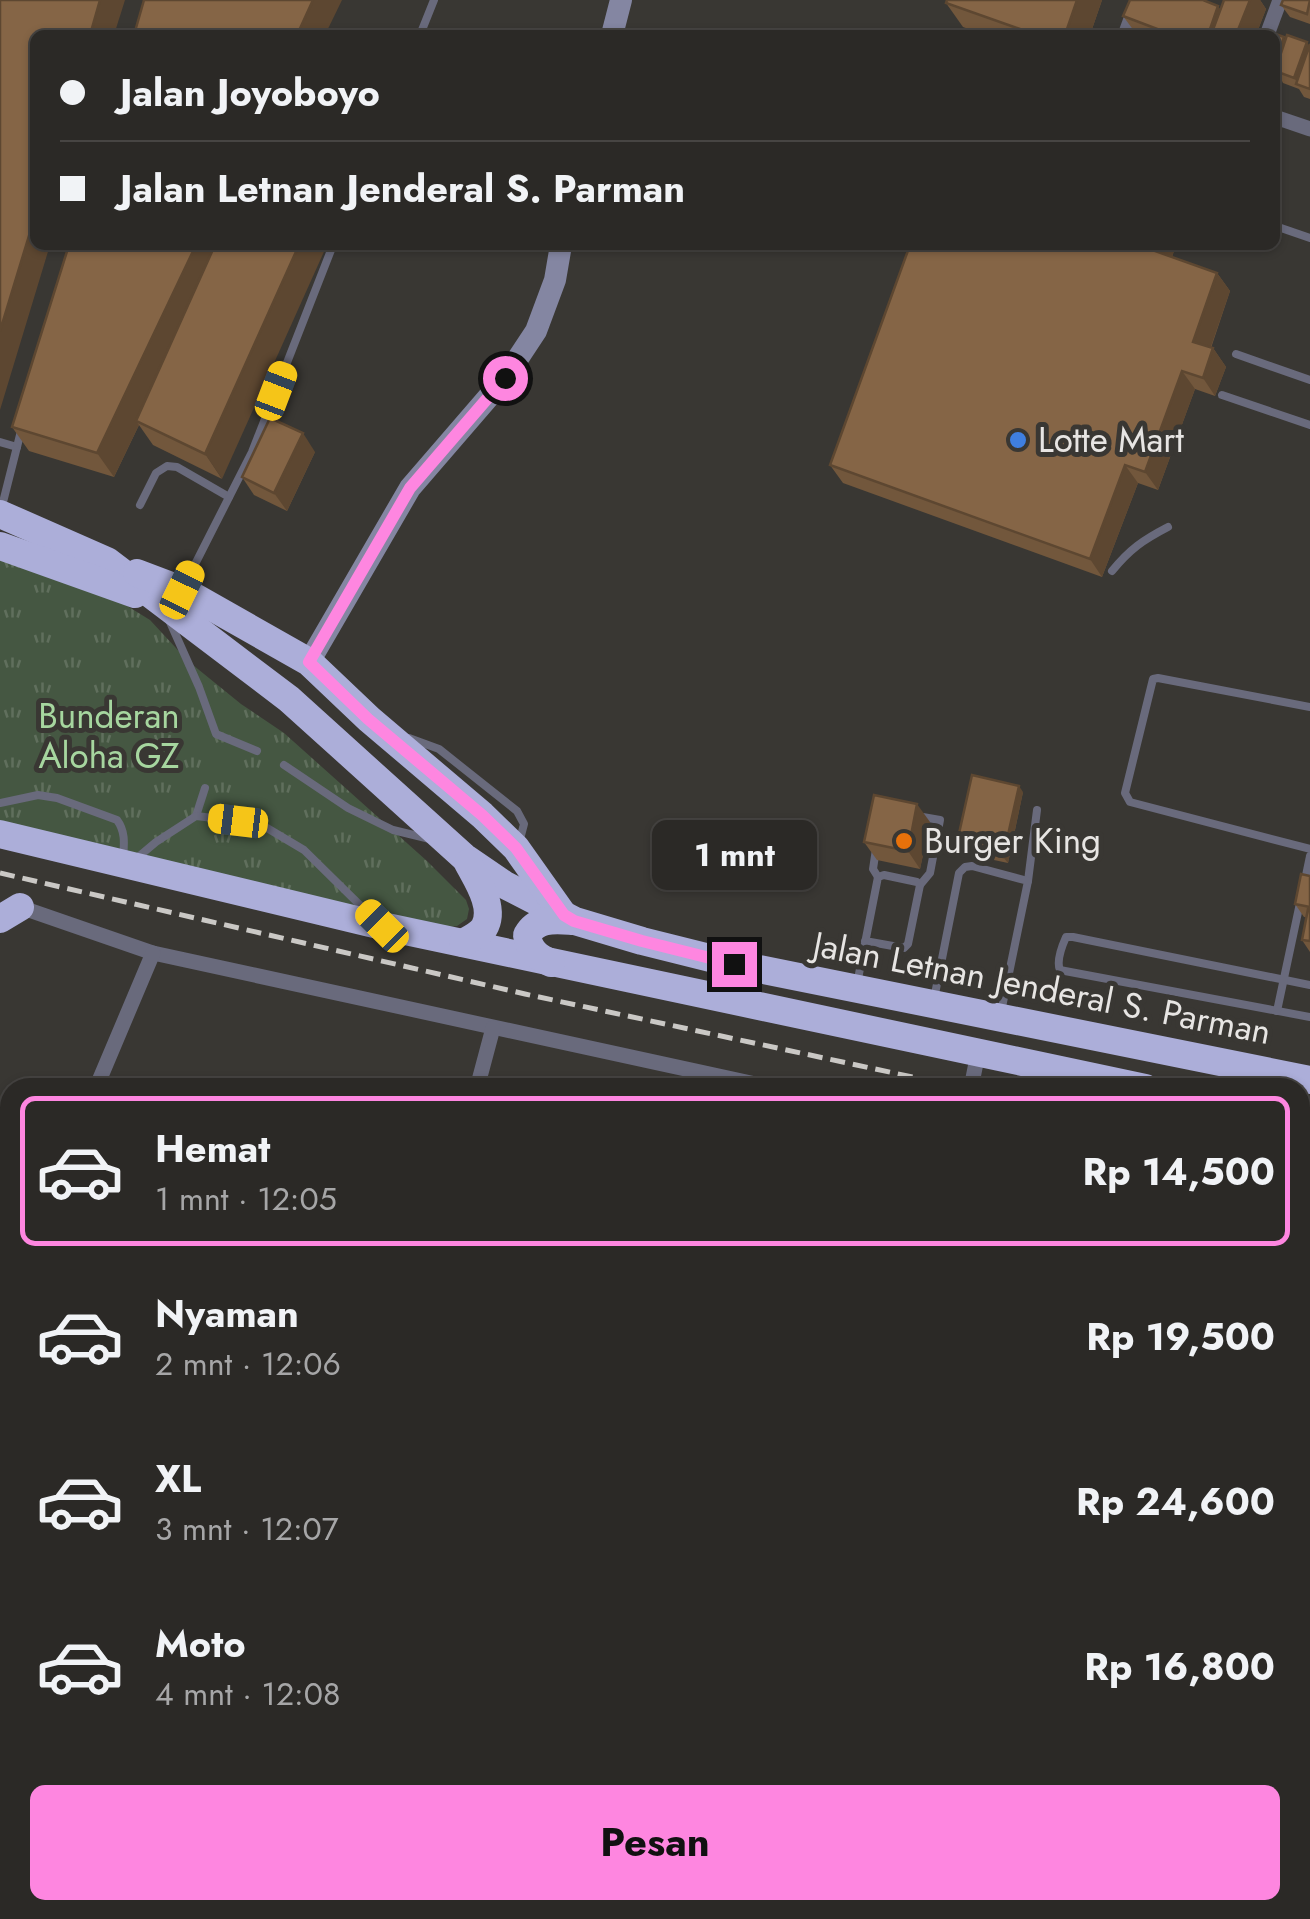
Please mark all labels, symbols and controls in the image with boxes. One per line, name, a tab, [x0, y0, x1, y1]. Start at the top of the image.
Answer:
text: Jalan Joyoboyo	[120, 65, 380, 120]
text: Jalan Letnan Jenderal S. Parman	[120, 161, 685, 216]
route start	[483, 356, 528, 401]
car	[251, 358, 301, 424]
place label: Lotte Mart	[1038, 415, 1184, 465]
marker: Lotte Mart	[1007, 429, 1029, 451]
car	[155, 556, 209, 624]
park label: Bunderan Aloha GZ	[38, 691, 180, 781]
car	[206, 802, 270, 840]
place label: Burger King	[924, 816, 1101, 866]
callout: 1 mnt	[652, 819, 816, 889]
marker: Burger King	[893, 830, 915, 852]
text: 1 mnt	[694, 832, 775, 878]
car	[350, 894, 414, 958]
street label: Jalan Letnan Jenderal S. Parman	[805, 918, 1275, 1057]
route end	[712, 942, 757, 987]
text: Hemat	[155, 1121, 270, 1176]
icon: car	[35, 1126, 125, 1216]
text: Rp 14,500	[1083, 1144, 1275, 1199]
text: 1 mnt · 12:05	[155, 1176, 337, 1222]
text: Nyaman	[155, 1286, 299, 1341]
icon: car	[35, 1291, 125, 1381]
text: Rp 19,500	[1086, 1309, 1275, 1364]
text: 2 mnt · 12:06	[155, 1341, 341, 1387]
text: XL	[155, 1451, 201, 1506]
icon: car	[35, 1456, 125, 1546]
text: Rp 24,600	[1076, 1474, 1275, 1529]
text: 3 mnt · 12:07	[155, 1506, 339, 1552]
text: Moto	[155, 1616, 246, 1671]
icon: car	[35, 1621, 125, 1711]
text: Rp 16,800	[1084, 1639, 1275, 1694]
text: 4 mnt · 12:08	[155, 1671, 340, 1717]
button: Pesan	[30, 1785, 1280, 1900]

